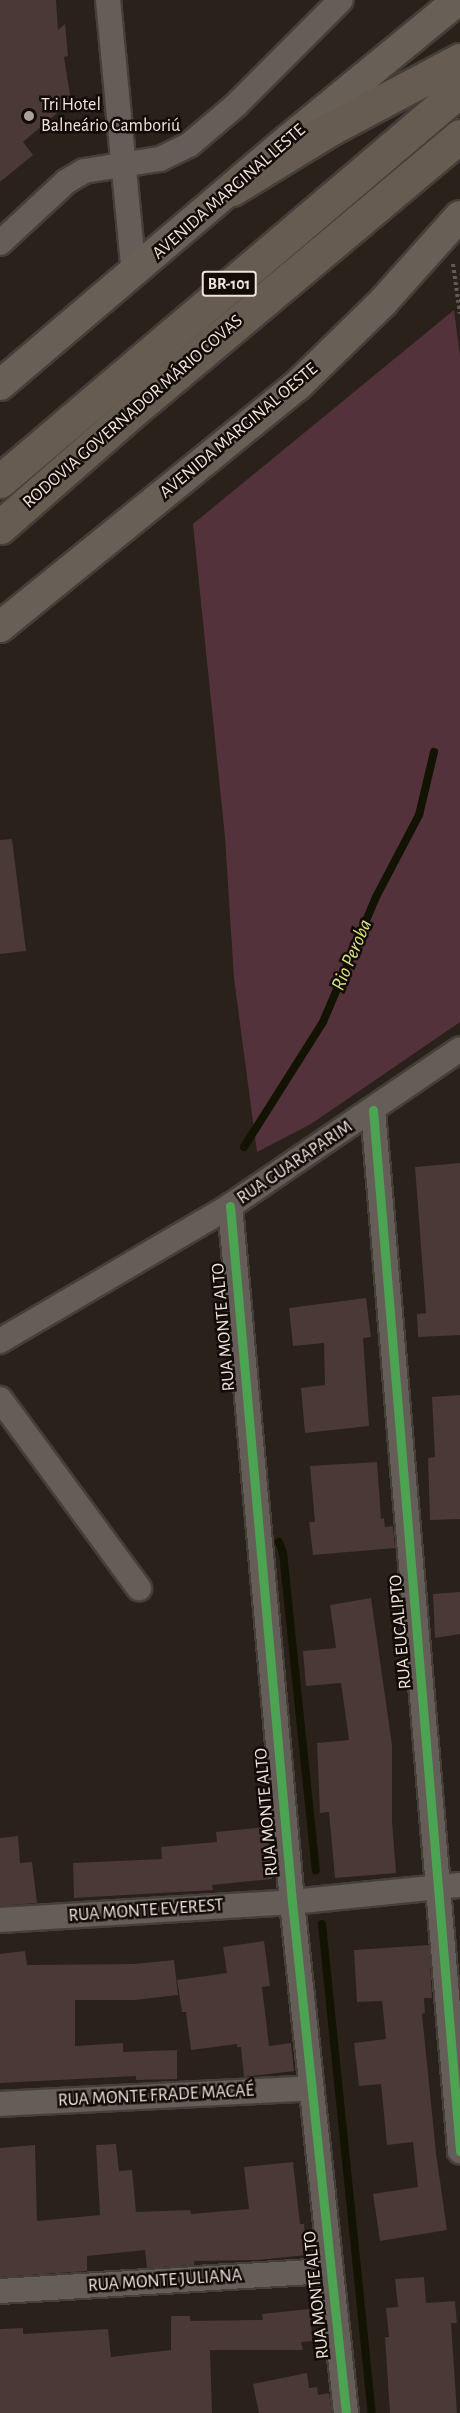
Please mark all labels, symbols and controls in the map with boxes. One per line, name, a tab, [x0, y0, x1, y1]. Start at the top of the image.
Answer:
place label: Tri Hotel Balneário Camboriú	[41, 95, 180, 138]
marker: Tri Hotel Balneário Camboriú	[22, 109, 36, 123]
street label: AVENIDA MARGINAL LESTE	[148, 120, 310, 264]
road number: BR-101	[200, 271, 258, 297]
street label: RODOVIA GOVERNADOR MÁRIO COVAS	[19, 311, 247, 513]
street label: AVENIDA MARGINAL OESTE	[156, 359, 322, 503]
water label: Rio Peroba	[326, 916, 378, 994]
street label: RUA GUARAPARIM	[233, 1116, 357, 1210]
street label: RUA MONTE ALTO	[208, 1262, 240, 1392]
street label: RUA EUCALIPTO	[385, 1574, 417, 1690]
street label: RUA MONTE ALTO	[251, 1747, 283, 1877]
street label: RUA MONTE EVEREST	[68, 1895, 224, 1927]
street label: RUA MONTE FRADE MACAÉ	[57, 2080, 255, 2112]
street label: RUA MONTE ALTO	[300, 2230, 334, 2360]
street label: RUA MONTE JULIANA	[87, 2265, 243, 2297]

